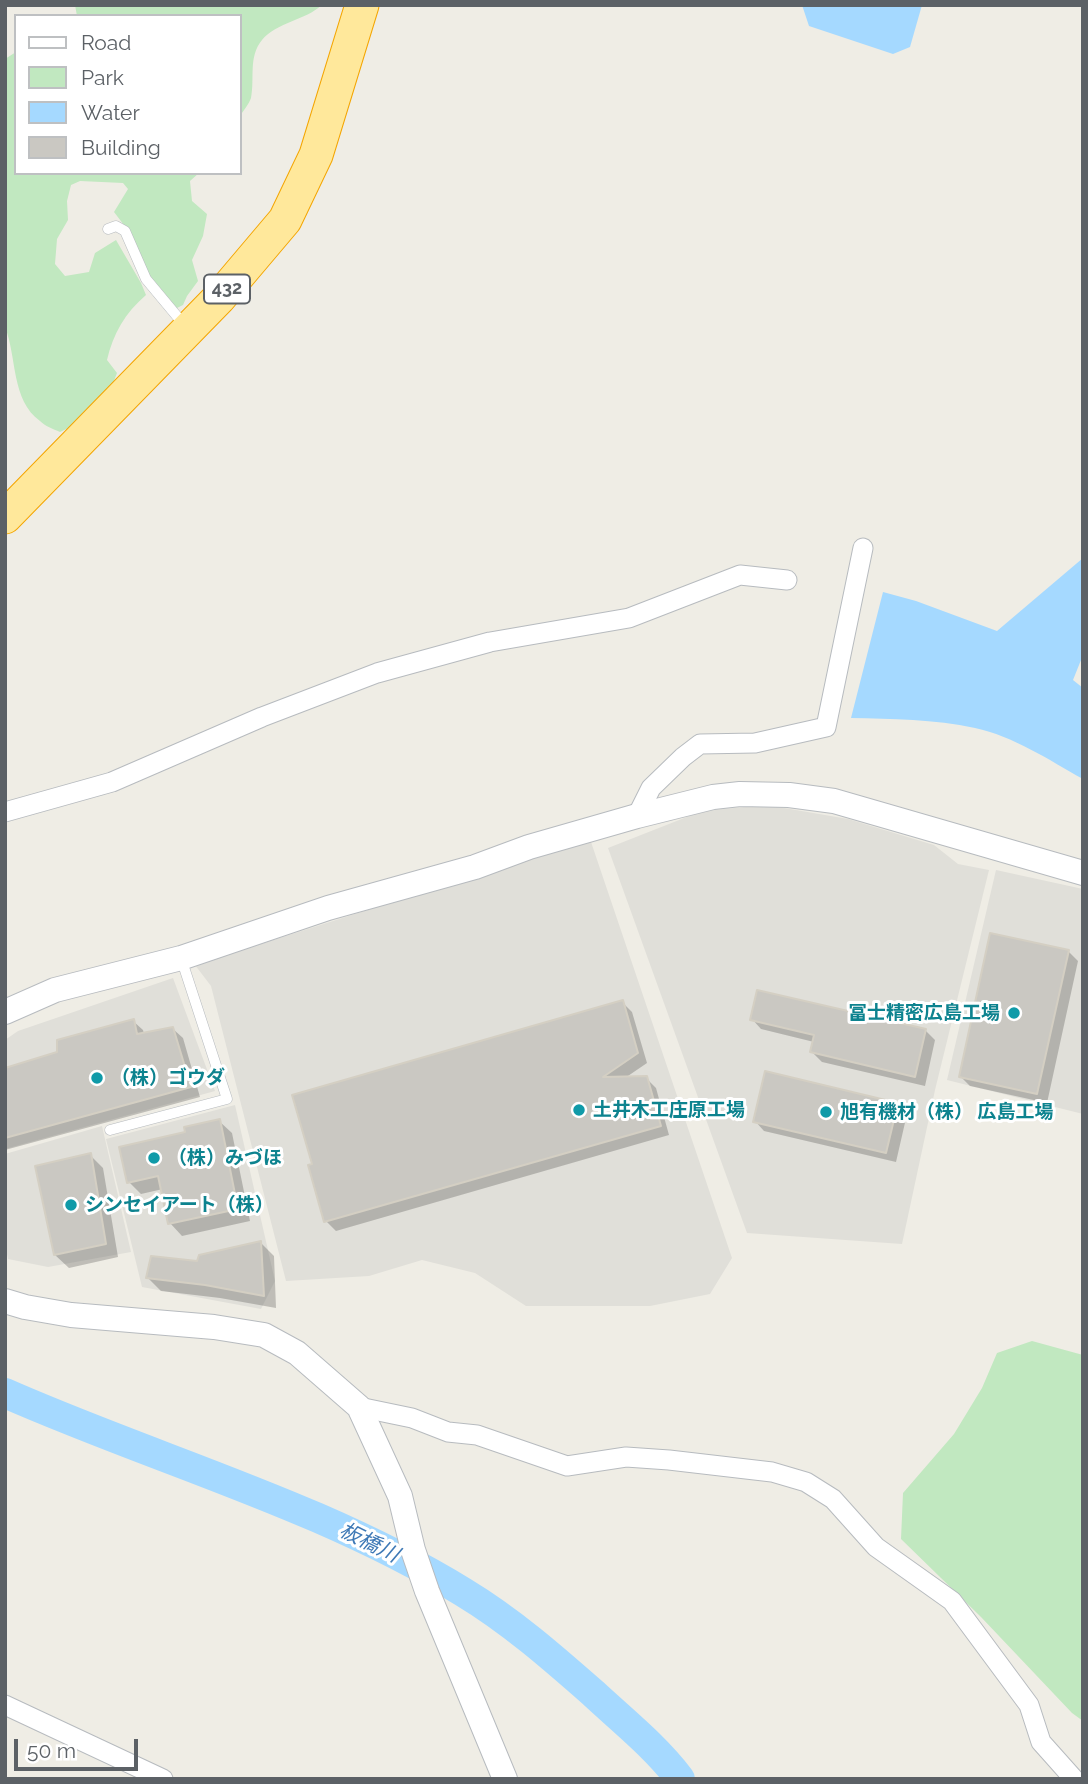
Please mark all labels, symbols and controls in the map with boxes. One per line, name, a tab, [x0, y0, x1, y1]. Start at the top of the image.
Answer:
legend	[14, 14, 242, 175]
text: Road	[81, 30, 131, 55]
text: Park	[81, 65, 124, 90]
text: Water	[81, 100, 140, 125]
text: Building	[81, 135, 161, 160]
road number: 432	[204, 274, 250, 304]
place label: 冨士精密広島工場	[848, 1002, 1000, 1024]
marker: 冨士精密広島工場	[1006, 1005, 1022, 1021]
place label: （株）ゴウダ	[111, 1067, 225, 1089]
marker: （株）ゴウダ	[89, 1070, 105, 1086]
place label: 土井木工庄原工場	[593, 1099, 745, 1121]
place label: 旭有機材（株） 広島工場	[840, 1101, 1054, 1123]
marker: 土井木工庄原工場	[571, 1102, 587, 1118]
marker: 旭有機材（株） 広島工場	[818, 1104, 834, 1120]
place label: （株）みづほ	[168, 1147, 282, 1169]
marker: （株）みづほ	[146, 1150, 162, 1166]
place label: シンセイアート（株）	[85, 1194, 274, 1216]
marker: シンセイアート（株）	[63, 1197, 79, 1213]
water label: 板橋川	[335, 1518, 403, 1568]
scale bar	[18, 1724, 142, 1768]
text: 50 m	[27, 1738, 76, 1763]

